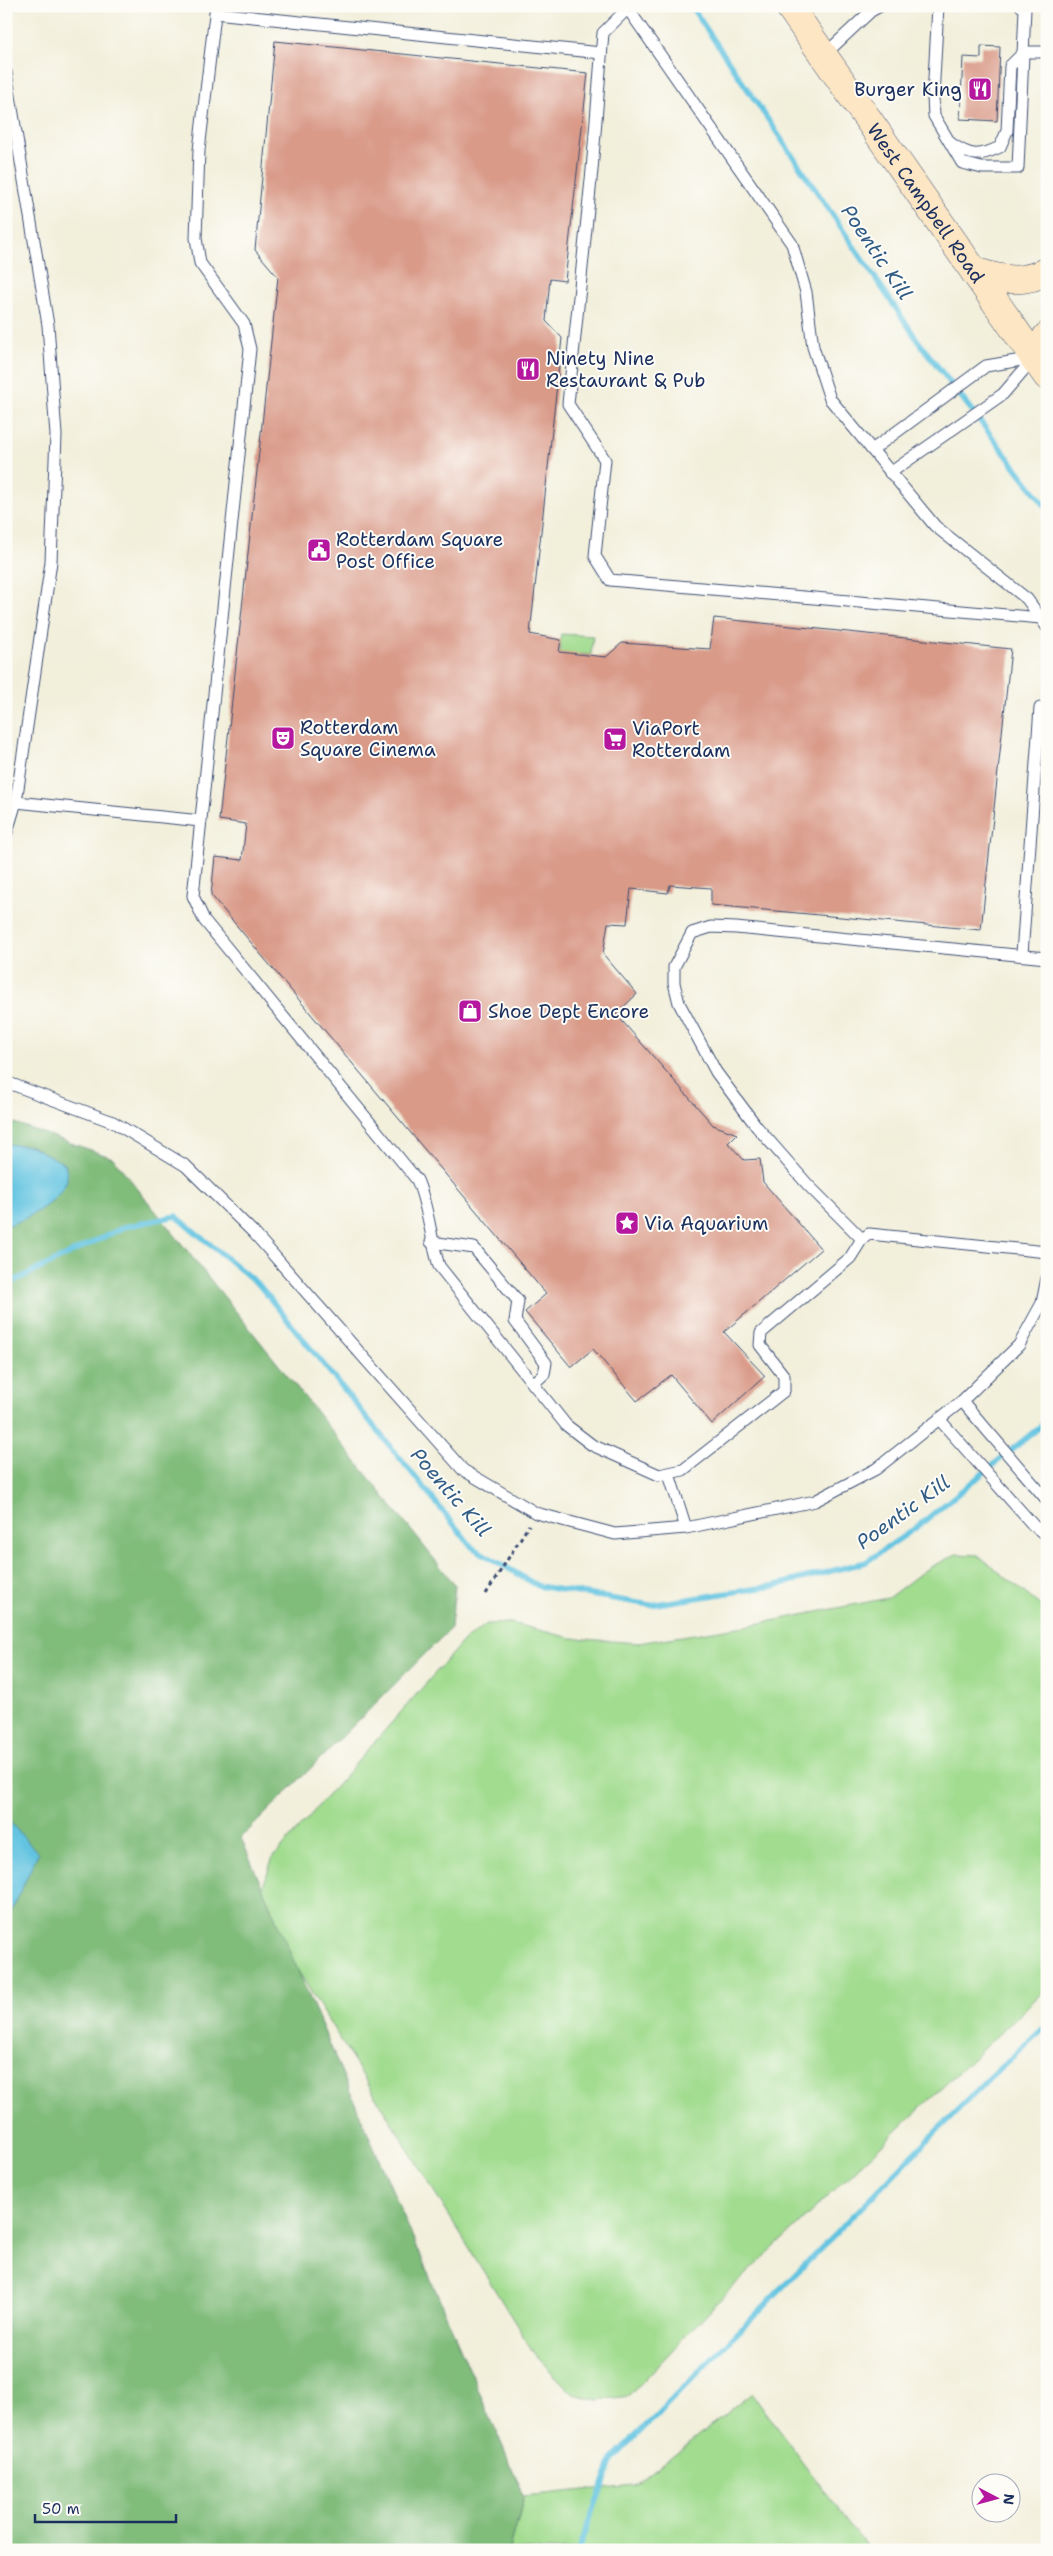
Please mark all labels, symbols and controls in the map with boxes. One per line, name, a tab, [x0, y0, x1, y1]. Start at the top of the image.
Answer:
restaurant icon: Burger King	[967, 76, 993, 102]
place label: Burger King	[854, 77, 962, 102]
street label: West Campbell Road	[862, 118, 991, 288]
water label: Poentic Kill	[836, 199, 918, 305]
place label: Ninety Nine Restaurant & Pub	[546, 346, 705, 393]
restaurant icon: Ninety Nine Restaurant & Pub	[515, 356, 541, 382]
place label: Rotterdam Square Post Office	[336, 527, 503, 574]
public building icon: Rotterdam Square Post Office	[306, 537, 332, 563]
place label: Rotterdam Square Cinema	[300, 715, 436, 762]
place label: ViaPort Rotterdam	[632, 716, 730, 763]
theatre icon: Rotterdam Square Cinema	[270, 725, 296, 751]
supermarket icon: ViaPort Rotterdam	[602, 726, 628, 752]
shop icon: Shoe Dept Encore	[457, 998, 483, 1024]
place label: Shoe Dept Encore	[488, 999, 649, 1024]
place icon: Via Aquarium	[614, 1210, 640, 1236]
place label: Via Aquarium	[644, 1211, 768, 1236]
water label: Poentic Kill	[405, 1442, 497, 1542]
water label: Poentic Kill	[851, 1469, 955, 1555]
north arrow	[970, 2474, 1020, 2524]
scale bar	[35, 2491, 176, 2523]
text: N	[999, 2493, 1018, 2506]
text: 50 m	[42, 2499, 80, 2519]

